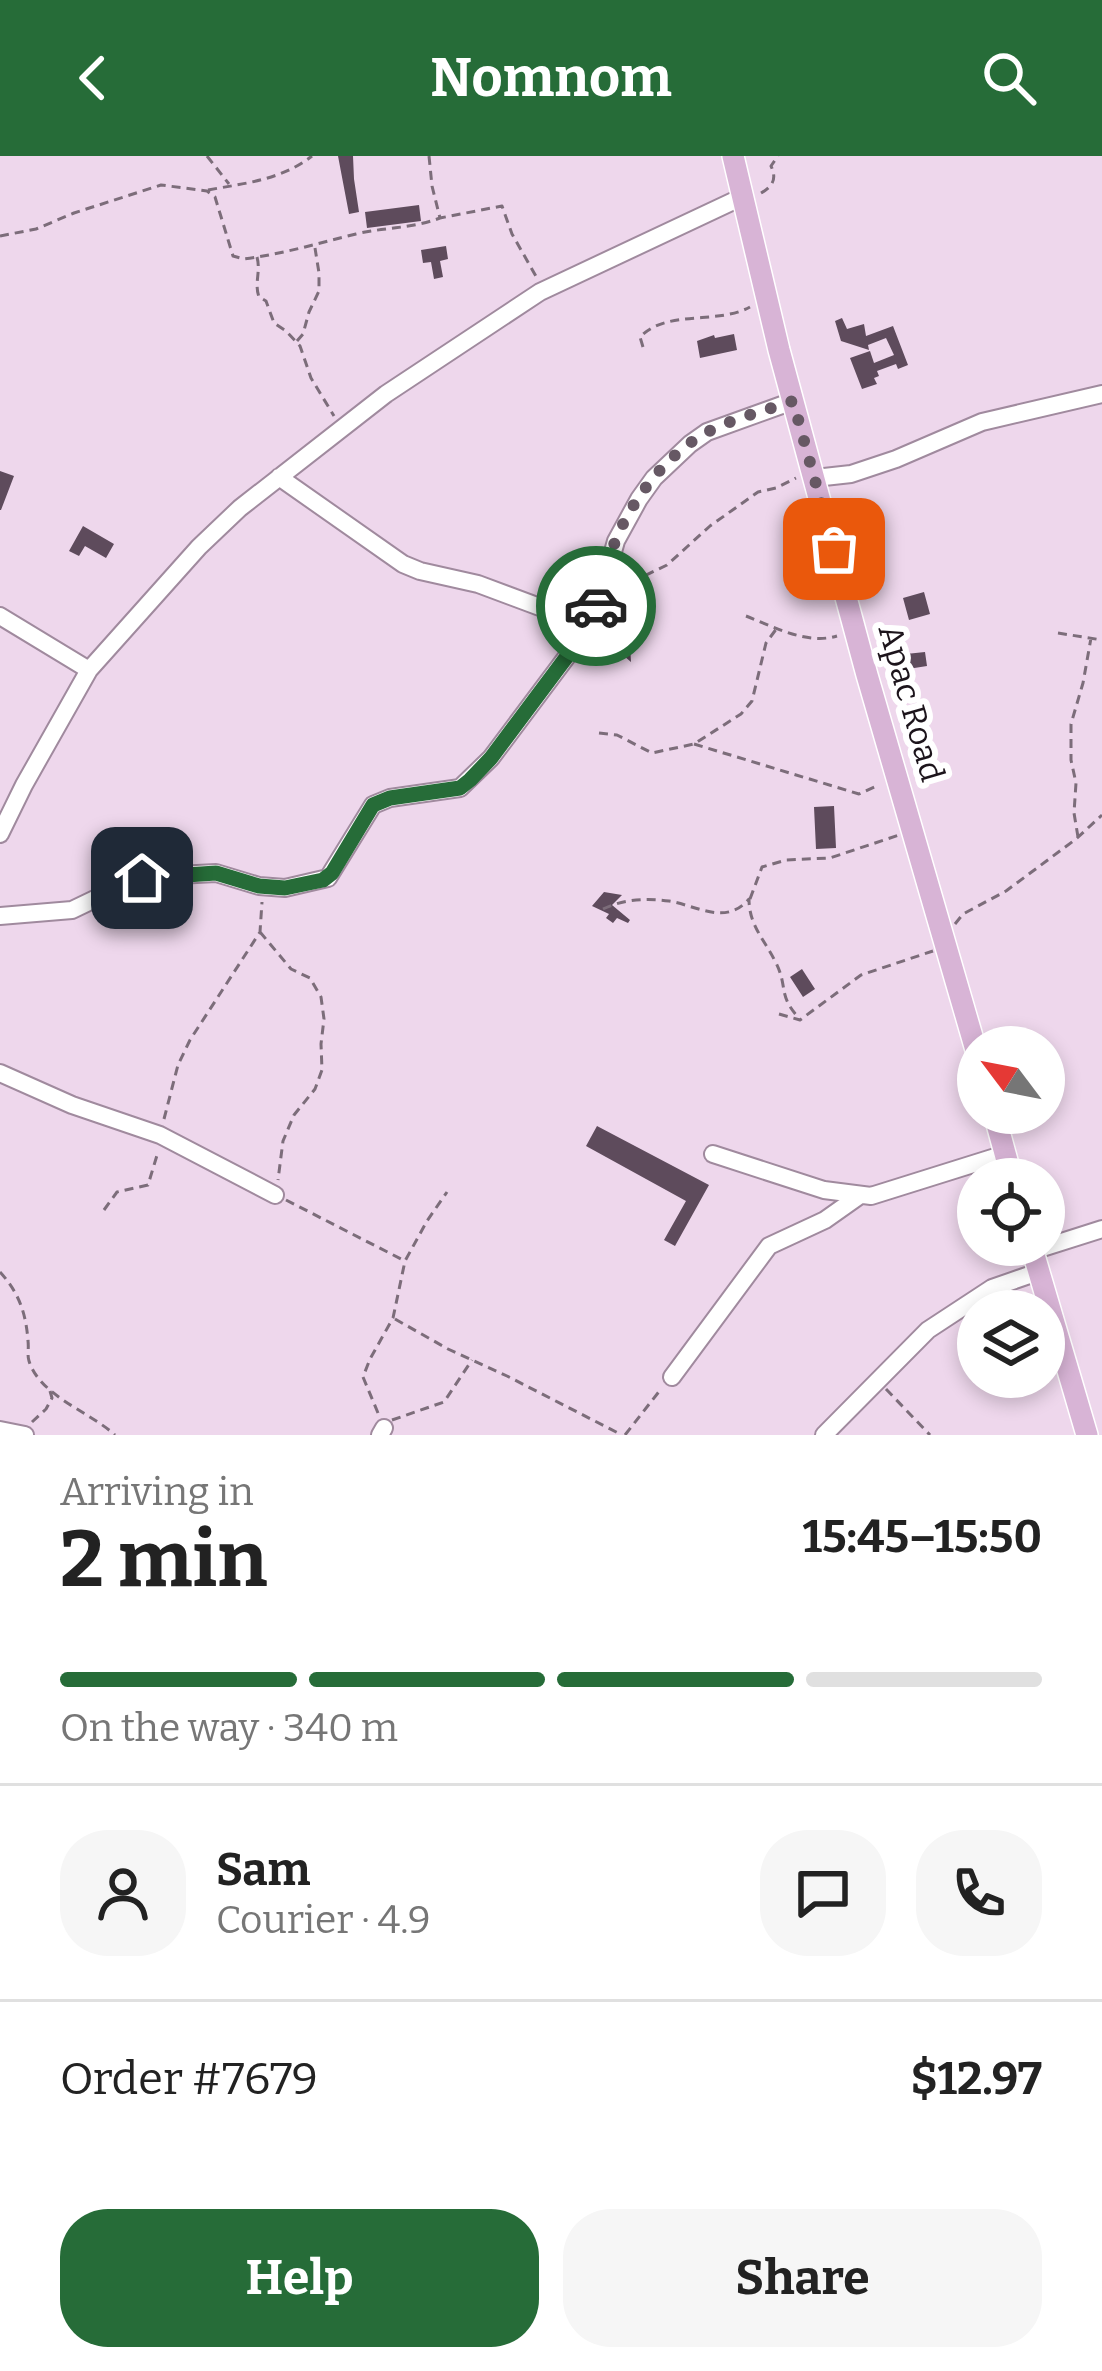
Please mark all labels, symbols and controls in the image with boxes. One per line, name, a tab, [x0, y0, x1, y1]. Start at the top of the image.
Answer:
icon: back	[60, 45, 126, 111]
icon: search	[976, 45, 1042, 111]
text: Nomnom	[430, 46, 672, 110]
pin	[783, 498, 885, 600]
icon: bag	[801, 516, 867, 582]
courier	[536, 546, 656, 666]
icon: car	[563, 573, 629, 639]
street label: Apac Road	[870, 620, 952, 786]
pin	[91, 827, 193, 929]
icon: home	[109, 845, 175, 911]
north arrow	[957, 1026, 1065, 1134]
map controls	[957, 1026, 1065, 1398]
button: locate	[957, 1158, 1065, 1266]
button: layers	[957, 1290, 1065, 1398]
text: Arriving in	[60, 1469, 254, 1515]
text: 15:45–15:50	[803, 1510, 1042, 1564]
text: 2 min	[60, 1513, 267, 1607]
text: On the way · 340 m	[60, 1705, 398, 1751]
button: person	[60, 1830, 186, 1956]
button: chat	[760, 1830, 886, 1956]
button: phone	[916, 1830, 1042, 1956]
text: Sam	[216, 1843, 310, 1897]
text: Courier · 4.9	[216, 1897, 431, 1943]
text: Order #7679	[60, 2052, 318, 2106]
text: $12.97	[910, 2052, 1042, 2106]
button: Help	[60, 2209, 539, 2347]
button: Share	[563, 2209, 1042, 2347]

